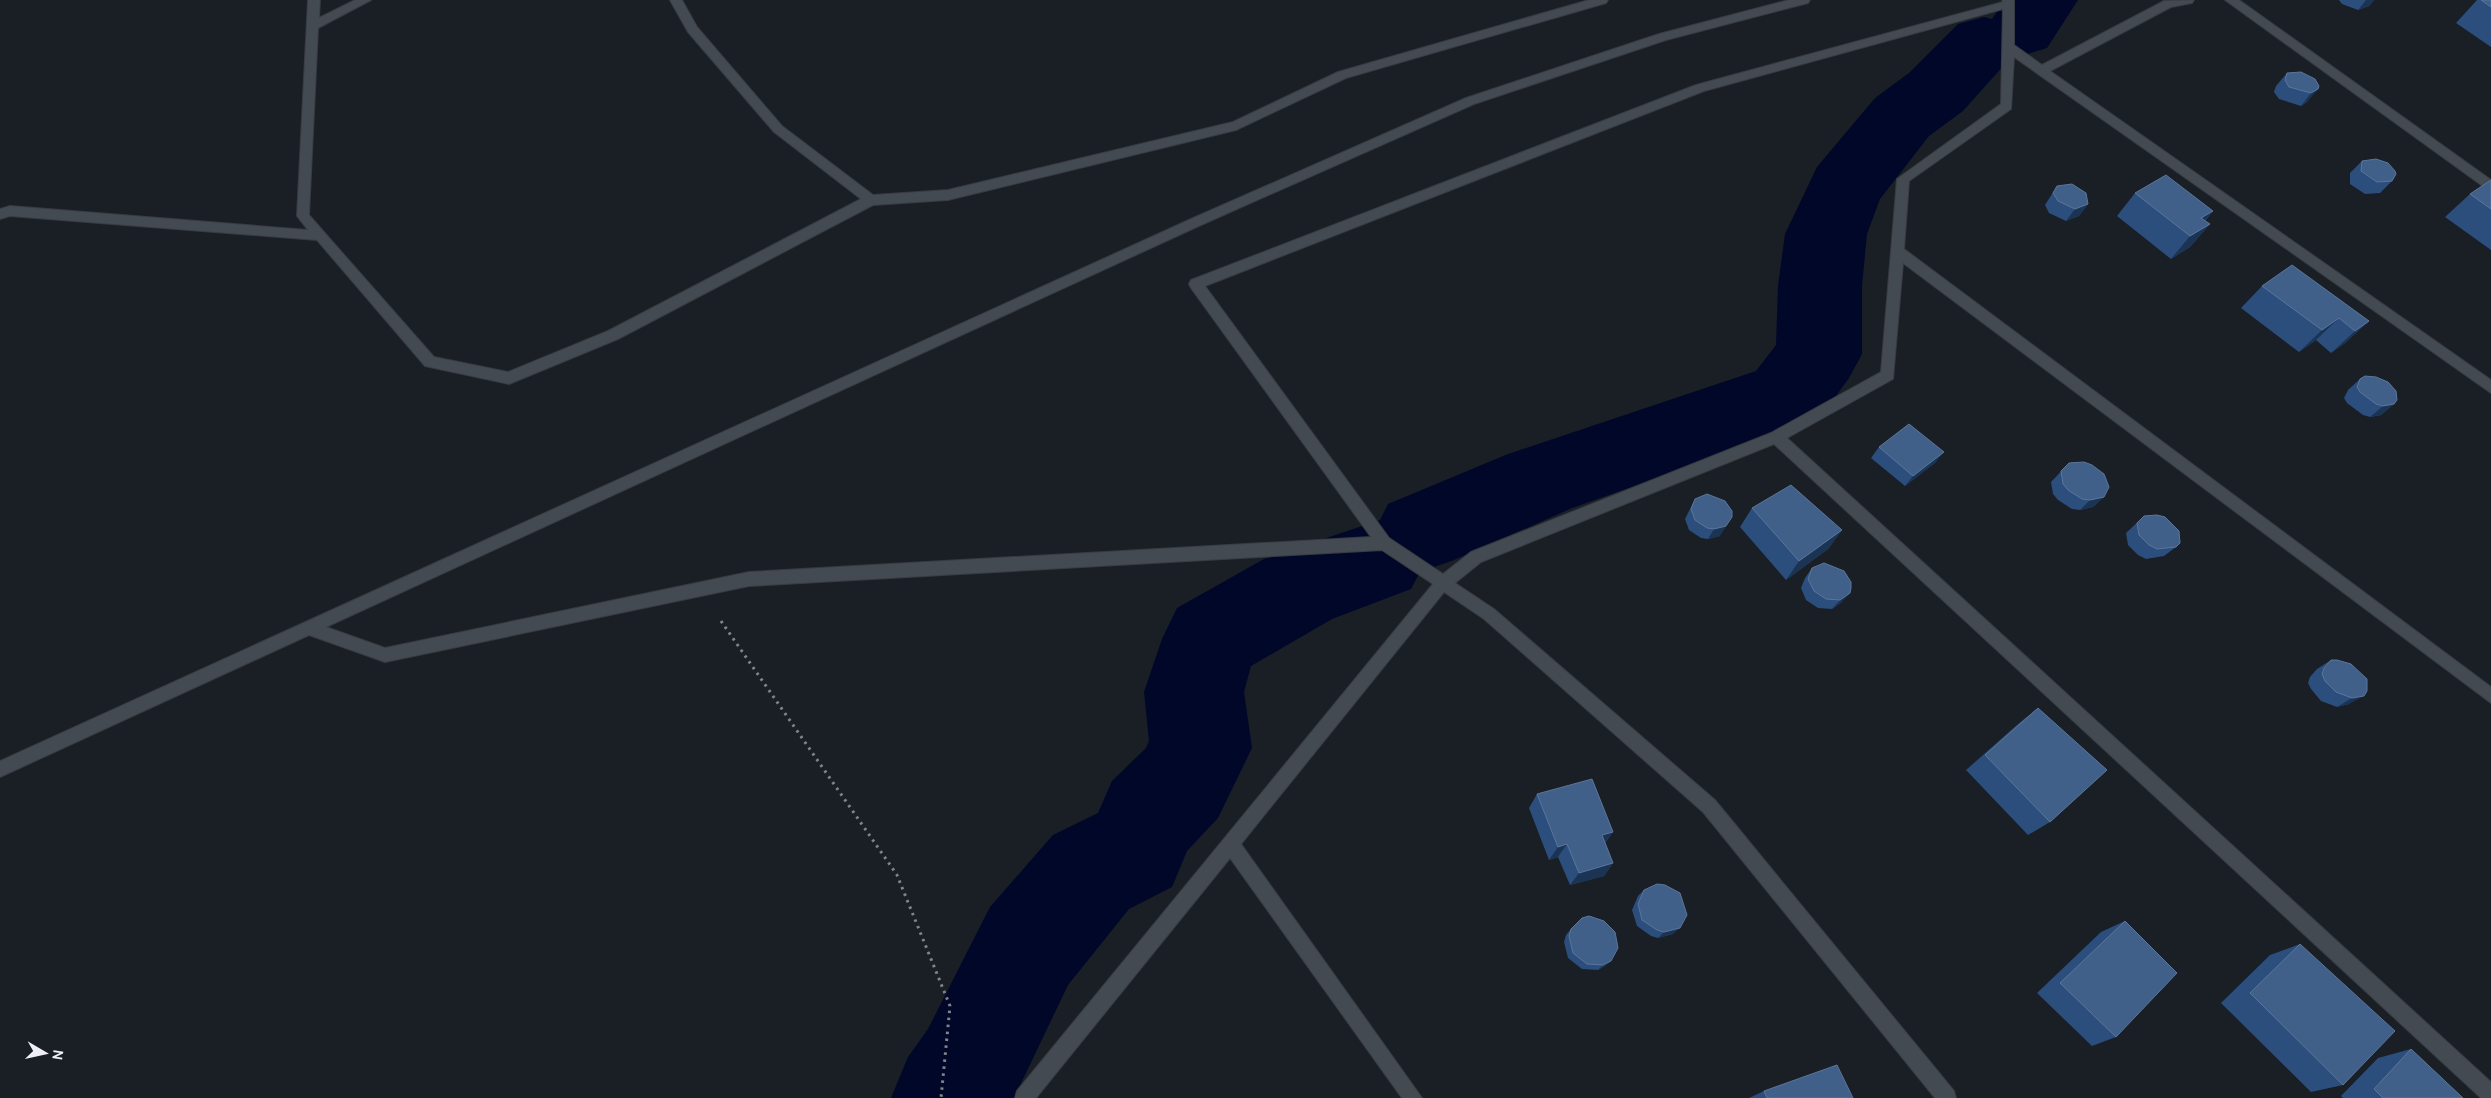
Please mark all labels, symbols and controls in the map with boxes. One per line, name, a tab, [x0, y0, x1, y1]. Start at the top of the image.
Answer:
north arrow	[20, 1028, 70, 1078]
text: N	[48, 1049, 68, 1061]

